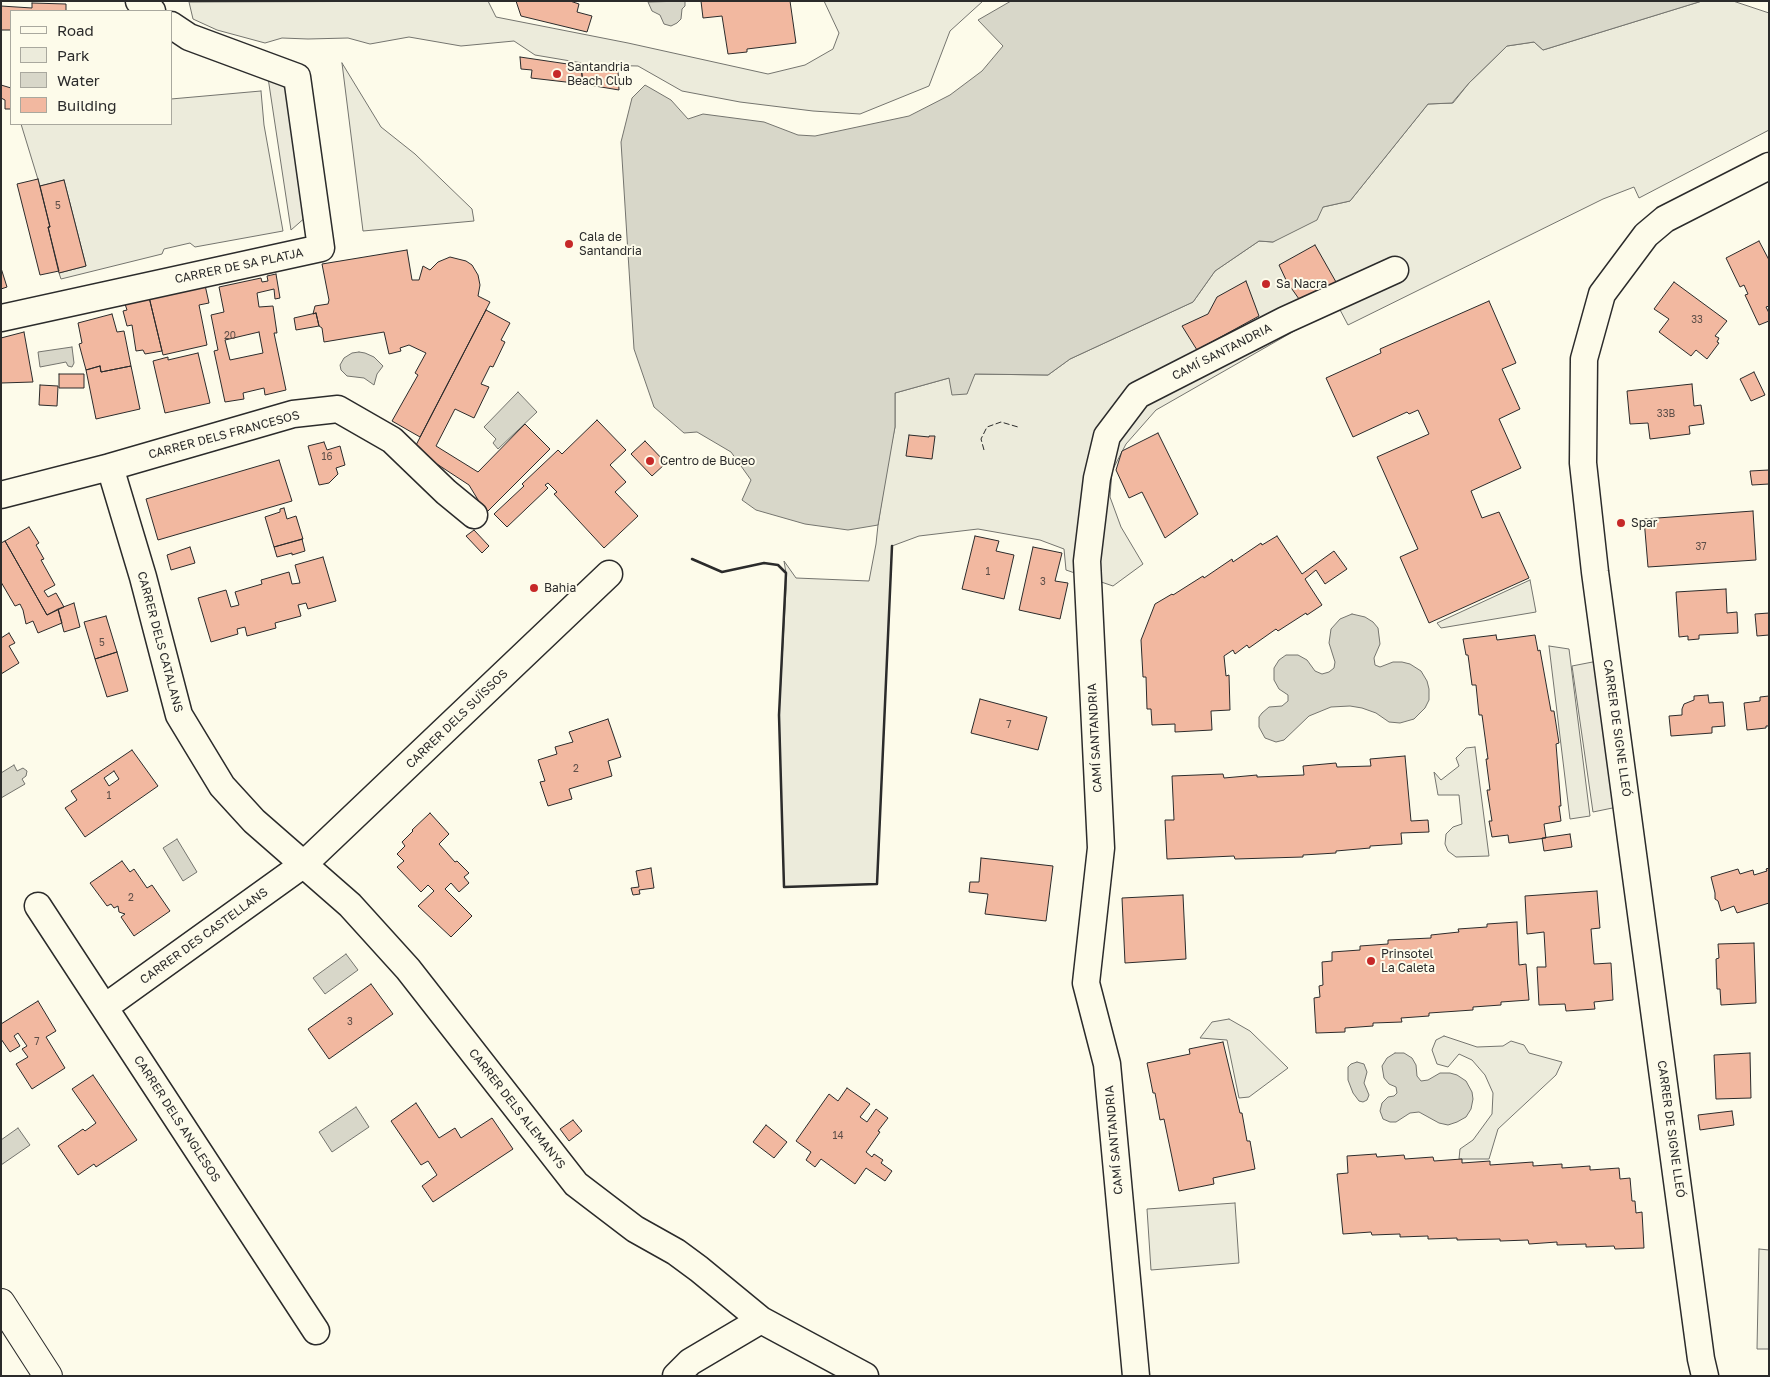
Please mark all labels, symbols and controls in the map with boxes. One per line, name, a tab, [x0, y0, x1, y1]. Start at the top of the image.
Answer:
legend	[10, 10, 172, 125]
text: Road	[57, 21, 94, 39]
text: Park	[57, 46, 89, 64]
place label: Santandria Beach Club	[567, 60, 632, 88]
marker: Santandria Beach Club	[551, 68, 563, 80]
text: Water	[57, 71, 100, 89]
text: Building	[57, 96, 117, 114]
house number: 5	[55, 200, 61, 212]
place label: Cala de Santandria	[579, 230, 642, 258]
marker: Cala de Santandria	[563, 238, 575, 250]
street label: CARRER DE SA PLATJA	[173, 245, 305, 287]
place label: Sa Nacra	[1276, 277, 1327, 291]
marker: Sa Nacra	[1260, 278, 1272, 290]
house number: 33	[1691, 314, 1703, 326]
street label: CAMÍ SANTANDRIA	[1170, 321, 1274, 383]
house number: 20	[224, 330, 236, 342]
street label: CARRER DELS FRANCESOS	[147, 408, 301, 462]
house number: 33B	[1657, 408, 1675, 420]
house number: 16	[322, 451, 332, 463]
place label: Centro de Buceo	[660, 454, 755, 468]
marker: Centro de Buceo	[644, 455, 656, 467]
place label: Spar	[1631, 516, 1658, 530]
marker: Spar	[1615, 517, 1627, 529]
house number: 37	[1695, 541, 1707, 553]
house number: 1	[986, 566, 990, 578]
street label: CARRER DELS CATALANS	[134, 570, 186, 714]
house number: 3	[1040, 576, 1046, 588]
place label: Bahia	[544, 581, 576, 595]
marker: Bahia	[528, 582, 540, 594]
house number: 5	[99, 637, 105, 649]
street label: CARRER DE SIGNE LLEÓ	[1600, 658, 1634, 798]
street label: CARRER DELS SUÏSSOS	[403, 667, 511, 771]
street label: CAMÍ SANTANDRIA	[1085, 683, 1105, 793]
house number: 7	[1006, 719, 1012, 731]
house number: 2	[573, 763, 579, 775]
house number: 1	[107, 790, 111, 802]
street label: CARRER DES CASTELLANS	[137, 885, 271, 987]
house number: 2	[128, 892, 134, 904]
place label: Prinsotel La Caleta	[1381, 947, 1435, 975]
marker: Prinsotel La Caleta	[1365, 955, 1377, 967]
house number: 3	[347, 1016, 353, 1028]
house number: 7	[34, 1036, 40, 1048]
street label: CARRER DELS ALEMANYS	[466, 1046, 568, 1172]
street label: CARRER DELS ANGLESOS	[131, 1053, 223, 1185]
street label: CARRER DE SIGNE LLEÓ	[1654, 1059, 1688, 1199]
street label: CAMÍ SANTANDRIA	[1102, 1085, 1126, 1195]
house number: 14	[833, 1130, 843, 1142]

